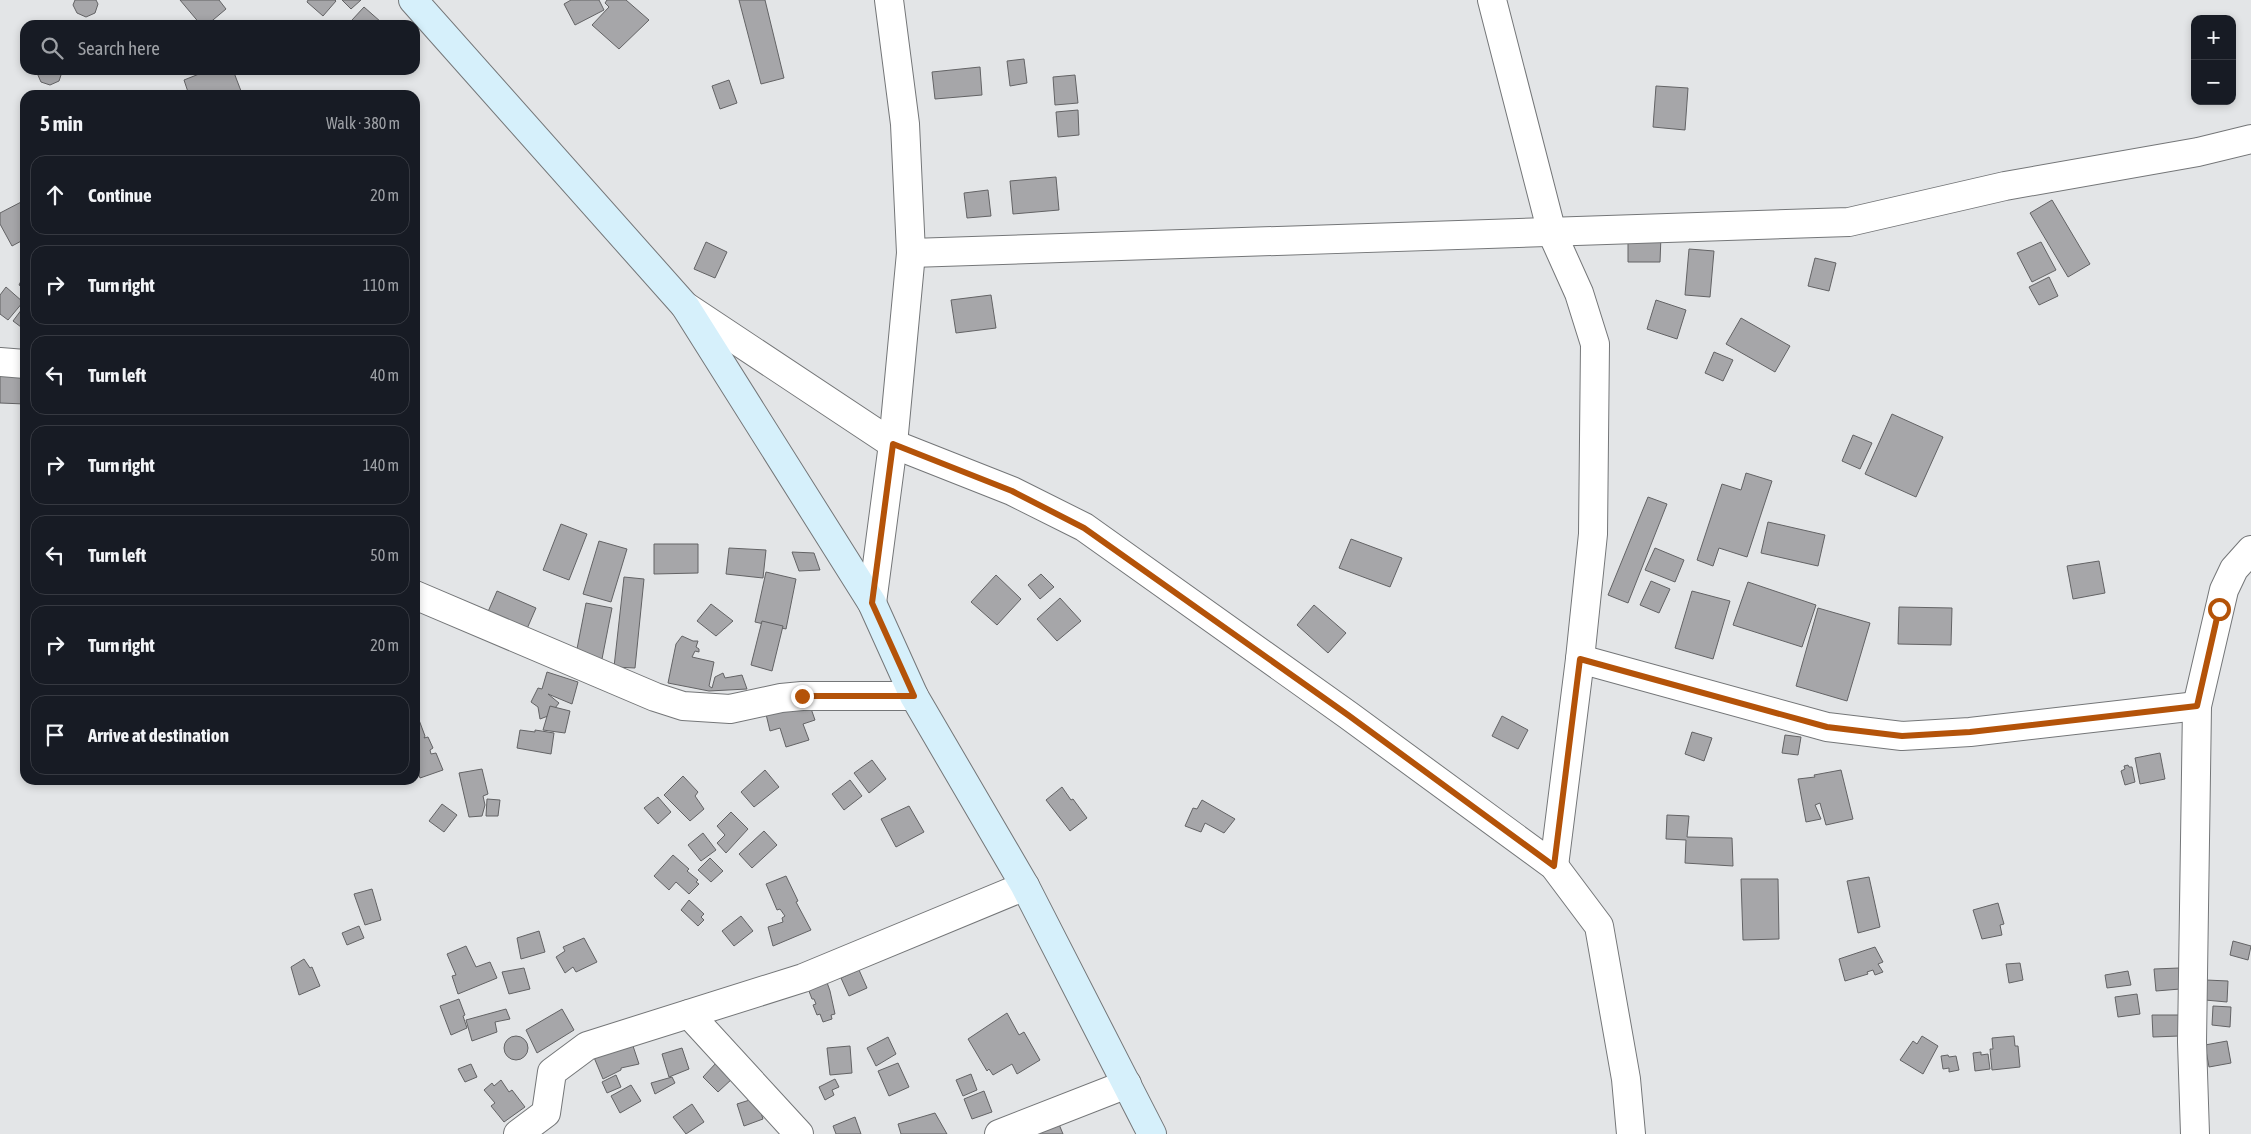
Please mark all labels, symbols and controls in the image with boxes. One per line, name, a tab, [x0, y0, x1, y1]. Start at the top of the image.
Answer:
map controls	[2191, 15, 2236, 105]
button: +	[2191, 15, 2236, 60]
search box	[20, 20, 420, 75]
icon: search	[38, 34, 66, 62]
text: Search here	[78, 37, 160, 59]
button: −	[2191, 60, 2236, 105]
text: 5 min	[40, 111, 83, 135]
text: Walk · 380 m	[326, 114, 400, 132]
icon: ahead	[41, 181, 69, 209]
text: Continue	[88, 184, 152, 206]
text: 20 m	[370, 186, 399, 204]
icon: right	[41, 271, 69, 299]
text: Turn right	[88, 274, 155, 296]
text: 110 m	[363, 276, 399, 294]
icon: left	[41, 361, 69, 389]
text: Turn left	[88, 364, 146, 386]
text: 40 m	[370, 366, 399, 384]
icon: right	[41, 451, 69, 479]
text: Turn right	[88, 454, 155, 476]
text: 140 m	[363, 456, 399, 474]
icon: left	[41, 541, 69, 569]
text: Turn left	[88, 544, 146, 566]
text: 50 m	[370, 546, 399, 564]
route start	[2208, 598, 2231, 621]
icon: right	[41, 631, 69, 659]
text: Turn right	[88, 634, 155, 656]
text: 20 m	[370, 636, 399, 654]
route end	[791, 685, 814, 708]
icon: arrive	[41, 721, 69, 749]
text: Arrive at destination	[88, 724, 229, 746]

